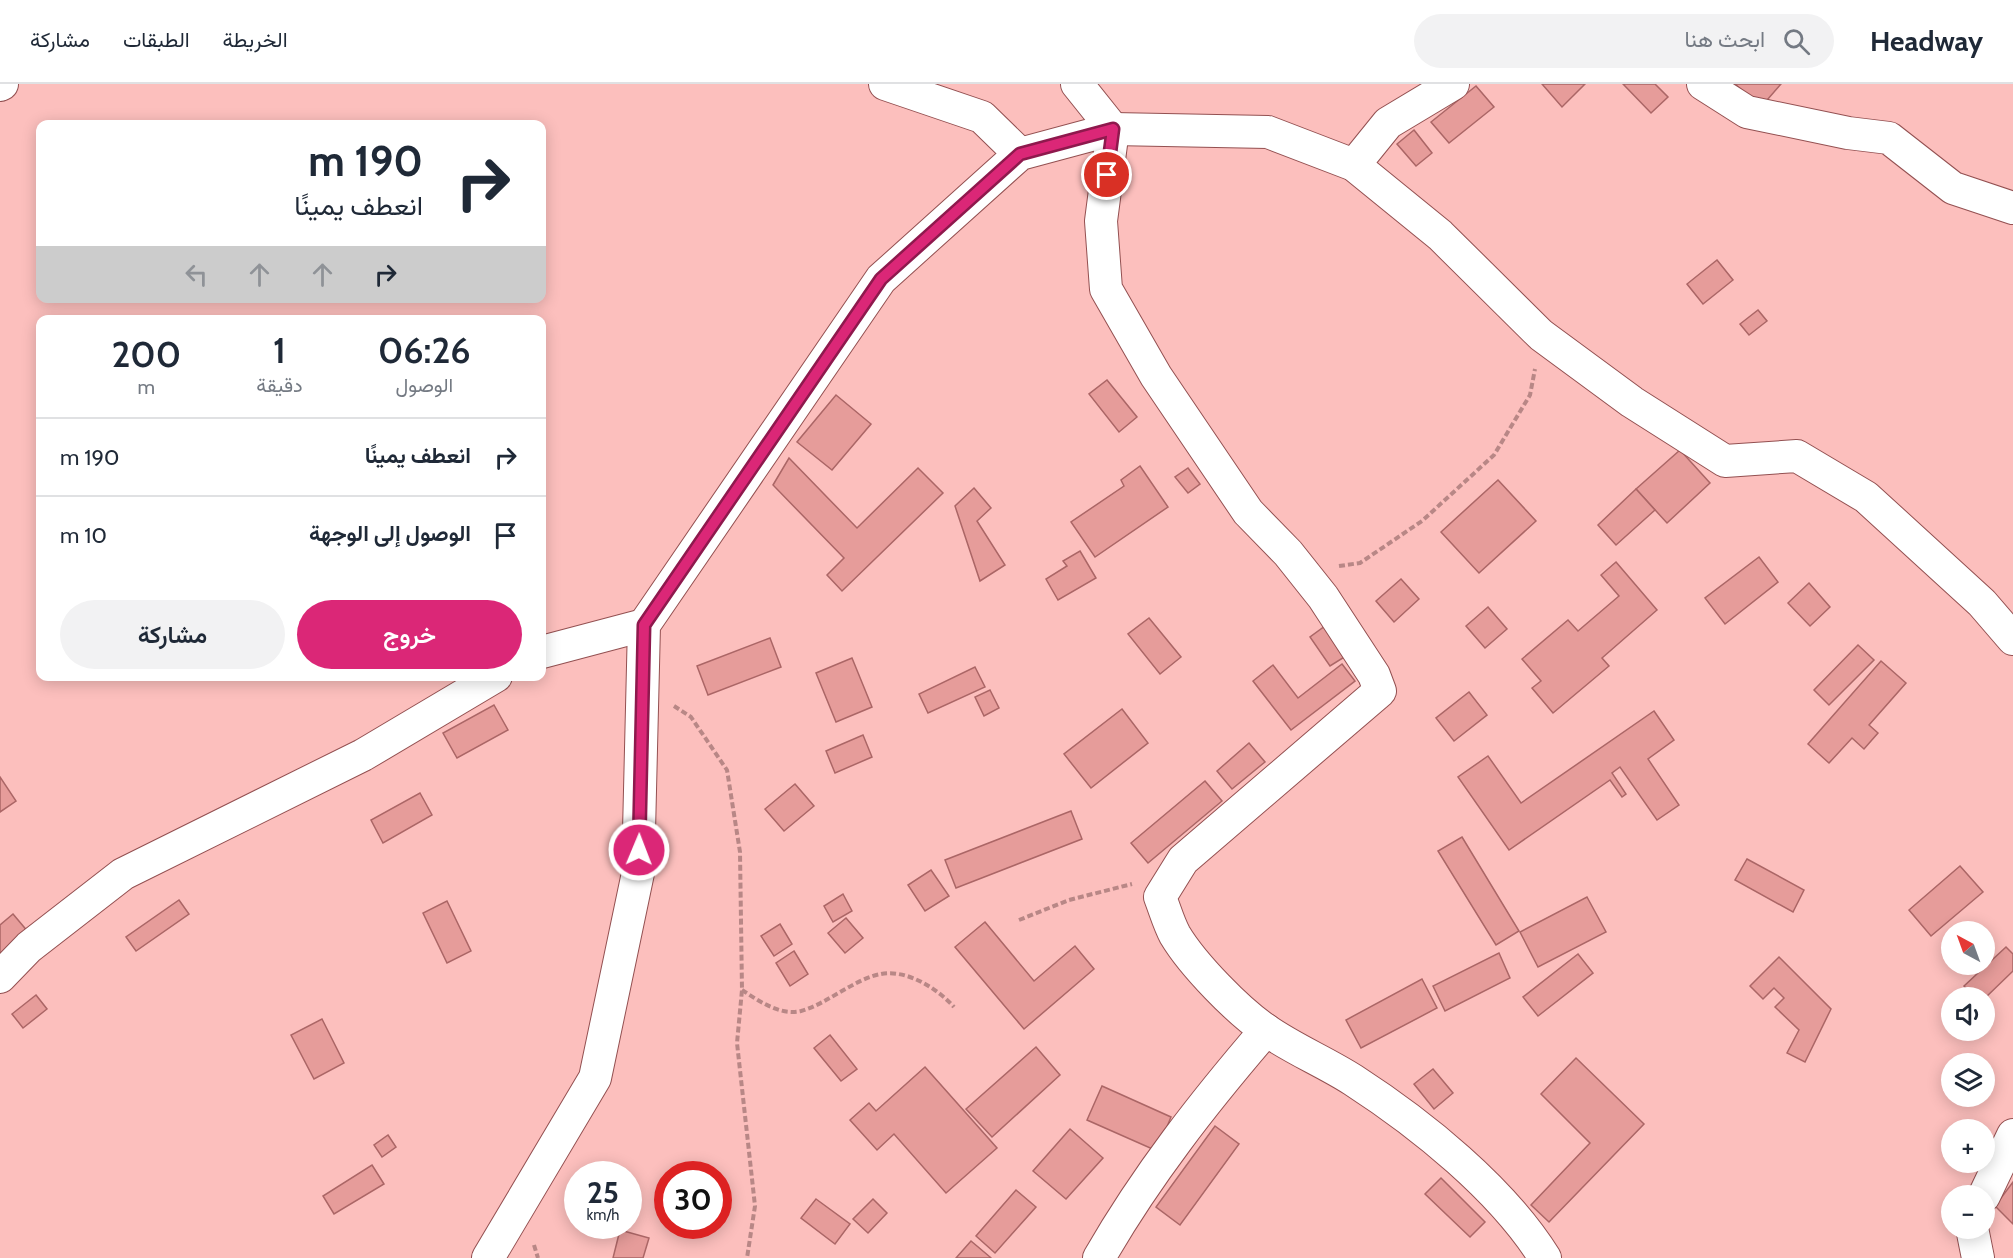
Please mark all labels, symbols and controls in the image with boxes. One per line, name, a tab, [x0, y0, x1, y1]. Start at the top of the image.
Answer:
search box	[1414, 14, 1834, 68]
text: Headway	[1870, 24, 1983, 58]
icon: search	[1780, 25, 1813, 58]
text: ابحث هنا	[1685, 26, 1765, 53]
text: مشاركة	[30, 27, 90, 52]
text: الطبقات	[123, 27, 190, 52]
text: الخريطة	[223, 27, 288, 52]
text: 190 m	[308, 135, 423, 187]
icon: right	[444, 144, 522, 222]
pin	[1081, 149, 1132, 200]
icon: arrive	[1090, 158, 1123, 191]
text: انعطف يمينًا	[294, 189, 423, 222]
icon: left	[180, 258, 213, 291]
icon: ahead	[243, 258, 276, 291]
icon: ahead	[306, 258, 339, 291]
icon: right	[369, 258, 402, 291]
text: 1	[273, 328, 286, 372]
text: 06:26	[378, 328, 471, 372]
text: 200	[111, 332, 181, 376]
text: دقيقة	[256, 373, 303, 397]
text: الوصول	[395, 373, 453, 397]
text: m	[137, 375, 155, 399]
icon: right	[489, 441, 522, 474]
text: انعطف يمينًا	[365, 442, 471, 469]
text: 190 m	[60, 444, 119, 471]
icon: arrive	[489, 519, 522, 552]
text: الوصول إلى الوجهة	[309, 520, 471, 547]
text: 10 m	[60, 522, 107, 549]
button: مشاركة	[60, 600, 285, 669]
button: خروج	[297, 600, 522, 669]
position arrow	[607, 818, 671, 882]
north arrow	[1941, 921, 1995, 975]
map controls	[1941, 921, 1995, 1239]
button: sound	[1941, 987, 1995, 1041]
button: layers	[1941, 1053, 1995, 1107]
button: +	[1941, 1119, 1995, 1173]
speed limit sign: 30	[654, 1161, 732, 1239]
text: 25	[587, 1174, 619, 1211]
button: −	[1941, 1185, 1995, 1239]
text: km/h	[587, 1206, 619, 1224]

